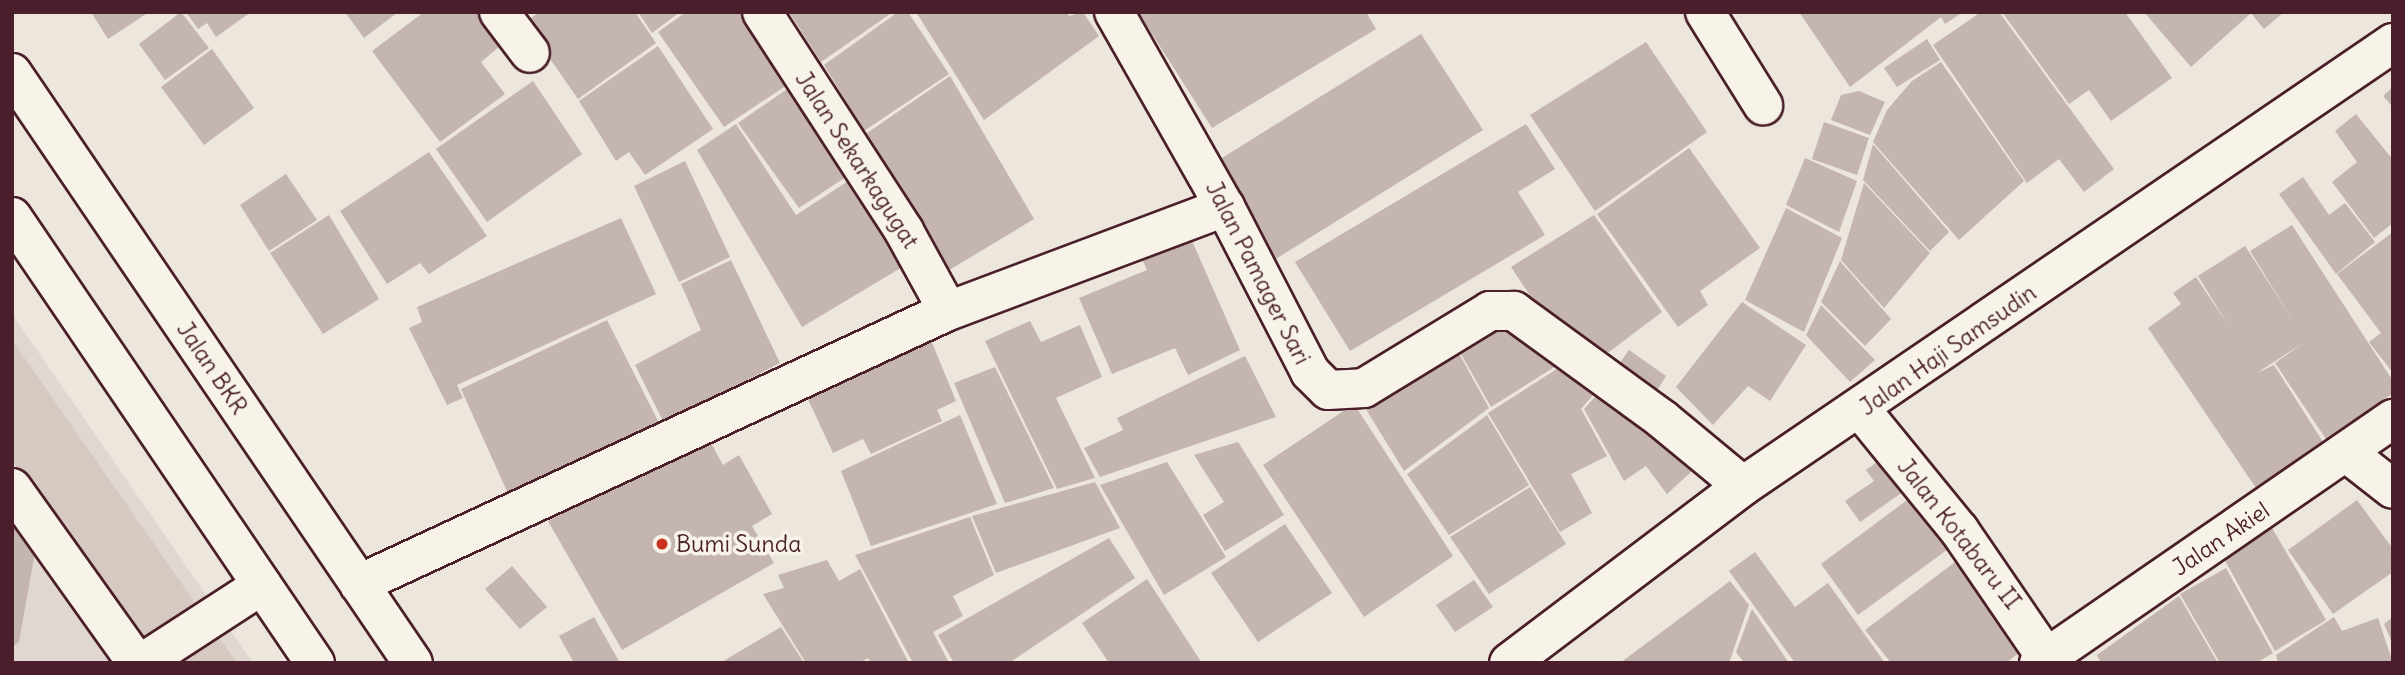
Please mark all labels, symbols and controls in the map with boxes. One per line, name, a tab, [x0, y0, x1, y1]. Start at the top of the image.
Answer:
street label: Jalan Sekarkagugat	[789, 66, 925, 254]
street label: Jalan Pamager Sari	[1200, 177, 1316, 369]
street label: Jalan Haji Samsudin	[1854, 279, 2042, 421]
street label: Jalan BKR	[171, 316, 253, 420]
street label: Jalan Kotabaru II	[1892, 453, 2026, 615]
street label: Jalan Akiel	[2167, 497, 2275, 581]
place label: Bumi Sunda	[676, 530, 801, 558]
marker: Bumi Sunda	[654, 536, 670, 552]

